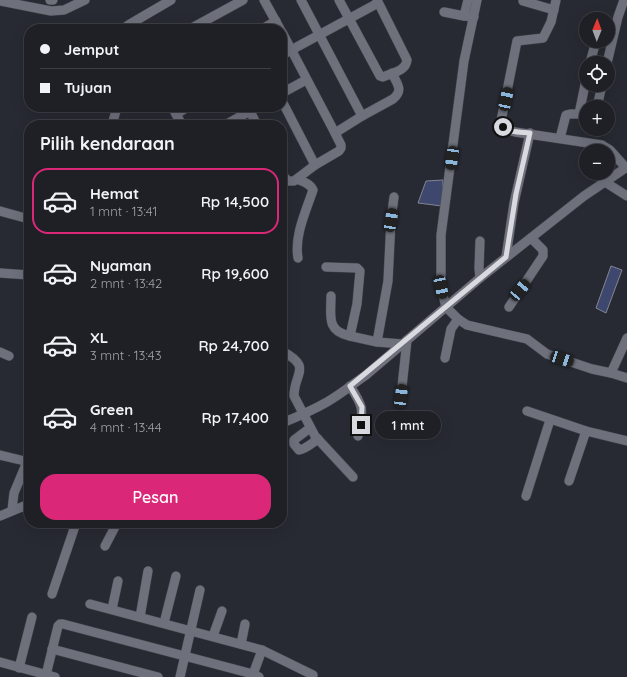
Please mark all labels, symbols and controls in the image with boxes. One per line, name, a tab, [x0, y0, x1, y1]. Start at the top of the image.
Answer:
north arrow	[579, 12, 615, 48]
map controls	[579, 12, 615, 180]
text: Jemput	[64, 40, 119, 59]
button: locate	[579, 56, 615, 92]
text: Tujuan	[64, 78, 112, 97]
car	[498, 86, 514, 112]
button: +	[579, 100, 615, 136]
route start	[494, 118, 512, 136]
text: Pilih kendaraan	[40, 132, 175, 155]
button: −	[579, 144, 615, 180]
car	[444, 145, 460, 171]
icon: car	[42, 183, 78, 219]
text: Hemat	[90, 184, 139, 203]
text: Rp 14,500	[201, 192, 269, 211]
text: 1 mnt · 13:41	[90, 203, 157, 219]
car	[383, 207, 399, 233]
icon: car	[42, 255, 78, 291]
text: Nyaman	[90, 256, 151, 275]
text: Rp 19,600	[201, 264, 269, 283]
car	[433, 274, 449, 300]
text: 2 mnt · 13:42	[90, 275, 162, 291]
car	[508, 277, 532, 303]
icon: car	[42, 327, 78, 363]
text: XL	[90, 328, 108, 347]
text: Rp 24,700	[198, 336, 269, 355]
text: 3 mnt · 13:43	[90, 347, 162, 363]
car	[549, 350, 575, 368]
car	[394, 383, 408, 409]
icon: car	[42, 399, 78, 435]
text: Green	[90, 400, 133, 419]
text: Rp 17,400	[202, 408, 269, 427]
callout: 1 mnt	[375, 411, 441, 439]
route end	[352, 416, 370, 434]
text: 1 mnt	[391, 417, 425, 433]
text: 4 mnt · 13:44	[90, 419, 162, 435]
button: Pesan	[40, 474, 271, 520]

